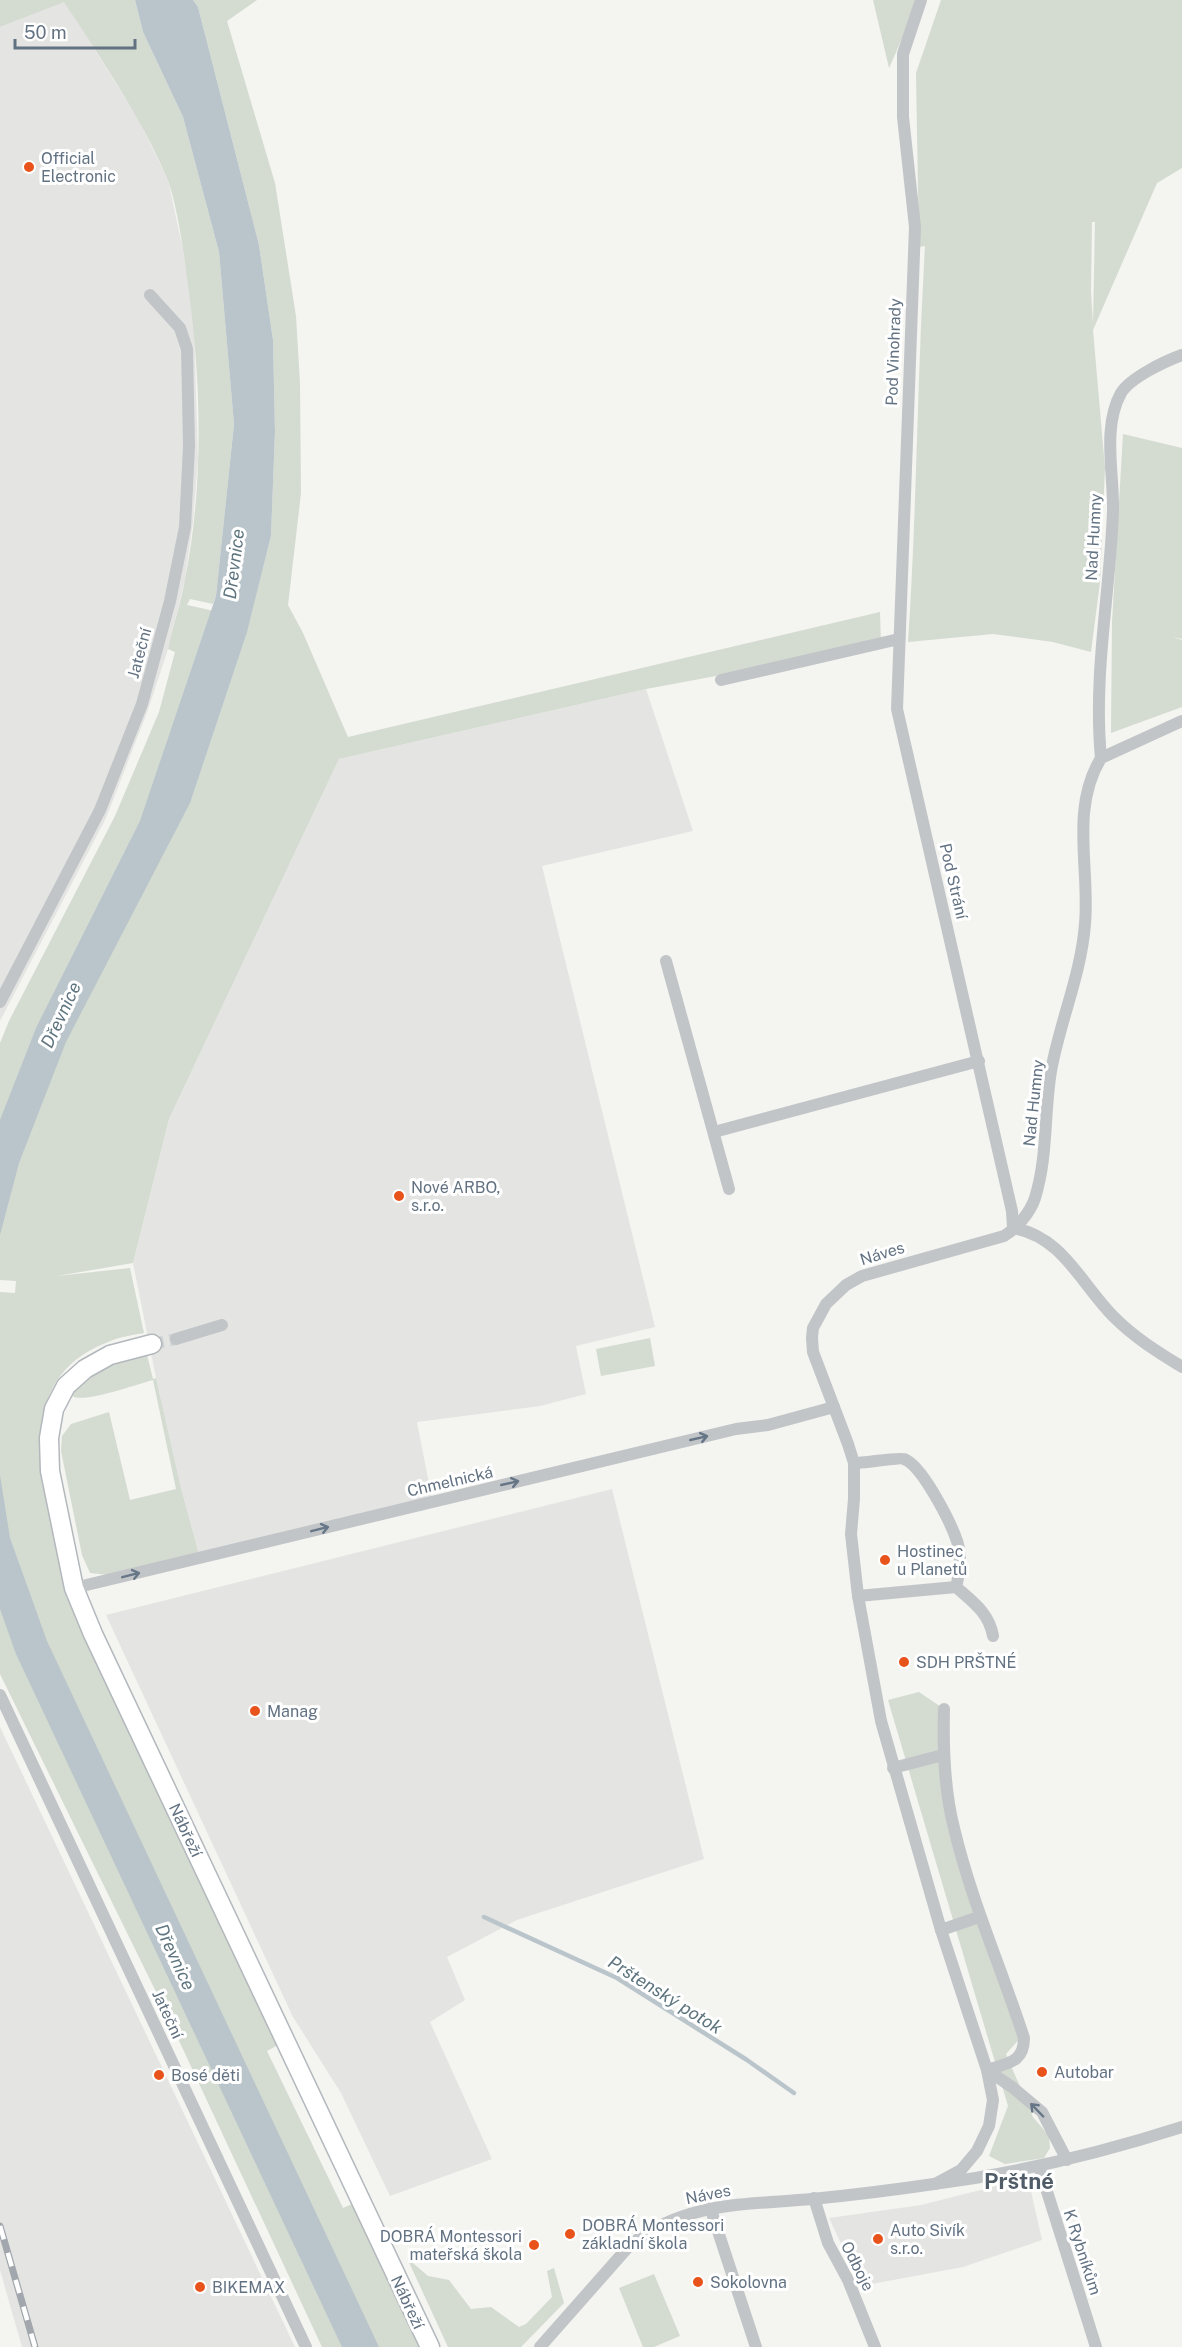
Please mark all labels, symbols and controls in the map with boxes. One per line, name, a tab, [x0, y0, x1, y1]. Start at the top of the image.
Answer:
scale bar	[15, 12, 135, 50]
text: 50 m	[24, 22, 67, 43]
place label: Official Electronic	[41, 149, 116, 186]
marker: Official Electronic	[22, 160, 36, 174]
street label: Pod Vinohrady	[882, 298, 905, 406]
street label: Nad Humny	[1082, 493, 1105, 581]
water label: Dřevnice	[219, 527, 248, 600]
street label: Jateční	[124, 625, 156, 681]
street label: Pod Strání	[936, 841, 972, 922]
water label: Dřevnice	[36, 978, 85, 1051]
street label: Nad Humny	[1019, 1058, 1048, 1147]
place label: Nové ARBO, s.r.o.	[411, 1178, 500, 1215]
marker: Nové ARBO, s.r.o.	[392, 1189, 406, 1203]
street label: Náves	[858, 1238, 907, 1269]
one-way arrow	[690, 1431, 709, 1443]
street label: Chmelnická	[405, 1462, 495, 1501]
one-way arrow	[500, 1477, 519, 1489]
one-way arrow	[310, 1522, 329, 1534]
place label: Hostinec u Planetů	[897, 1542, 967, 1579]
marker: Hostinec u Planetů	[878, 1553, 892, 1567]
one-way arrow	[121, 1569, 140, 1580]
place label: SDH PRŠTNÉ	[916, 1652, 1017, 1672]
marker: SDH PRŠTNÉ	[897, 1655, 911, 1669]
place label: Manag	[267, 1702, 318, 1721]
marker: Manag	[248, 1704, 262, 1718]
street label: Nábřeží	[165, 1800, 207, 1861]
water label: Dřevnice	[151, 1920, 200, 1993]
water label: Prštenský potok	[604, 1951, 726, 2038]
street label: Jateční	[148, 1987, 188, 2043]
place label: Autobar	[1054, 2063, 1114, 2082]
marker: Autobar	[1035, 2065, 1049, 2079]
place label: Bosé děti	[171, 2066, 240, 2085]
marker: Bosé děti	[152, 2068, 166, 2082]
one-way arrow	[1030, 2102, 1044, 2117]
district label: Prštné	[984, 2168, 1054, 2194]
street label: Náves	[684, 2181, 732, 2208]
street label: K Rybníkům	[1060, 2207, 1105, 2297]
place label: DOBRÁ Montessori základní škola	[582, 2215, 724, 2253]
place label: Auto Sivík s.r.o.	[890, 2221, 965, 2258]
place label: DOBRÁ Montessori mateřská škola	[380, 2226, 522, 2264]
marker: DOBRÁ Montessori základní škola	[563, 2227, 577, 2241]
marker: Auto Sivík s.r.o.	[871, 2232, 885, 2246]
marker: DOBRÁ Montessori mateřská škola	[527, 2238, 541, 2252]
street label: Odboje	[837, 2238, 878, 2294]
street label: Nábřeží	[387, 2272, 429, 2333]
place label: Sokolovna	[710, 2273, 787, 2292]
marker: Sokolovna	[691, 2275, 705, 2289]
place label: BIKEMAX	[212, 2278, 285, 2297]
marker: BIKEMAX	[193, 2280, 207, 2294]

